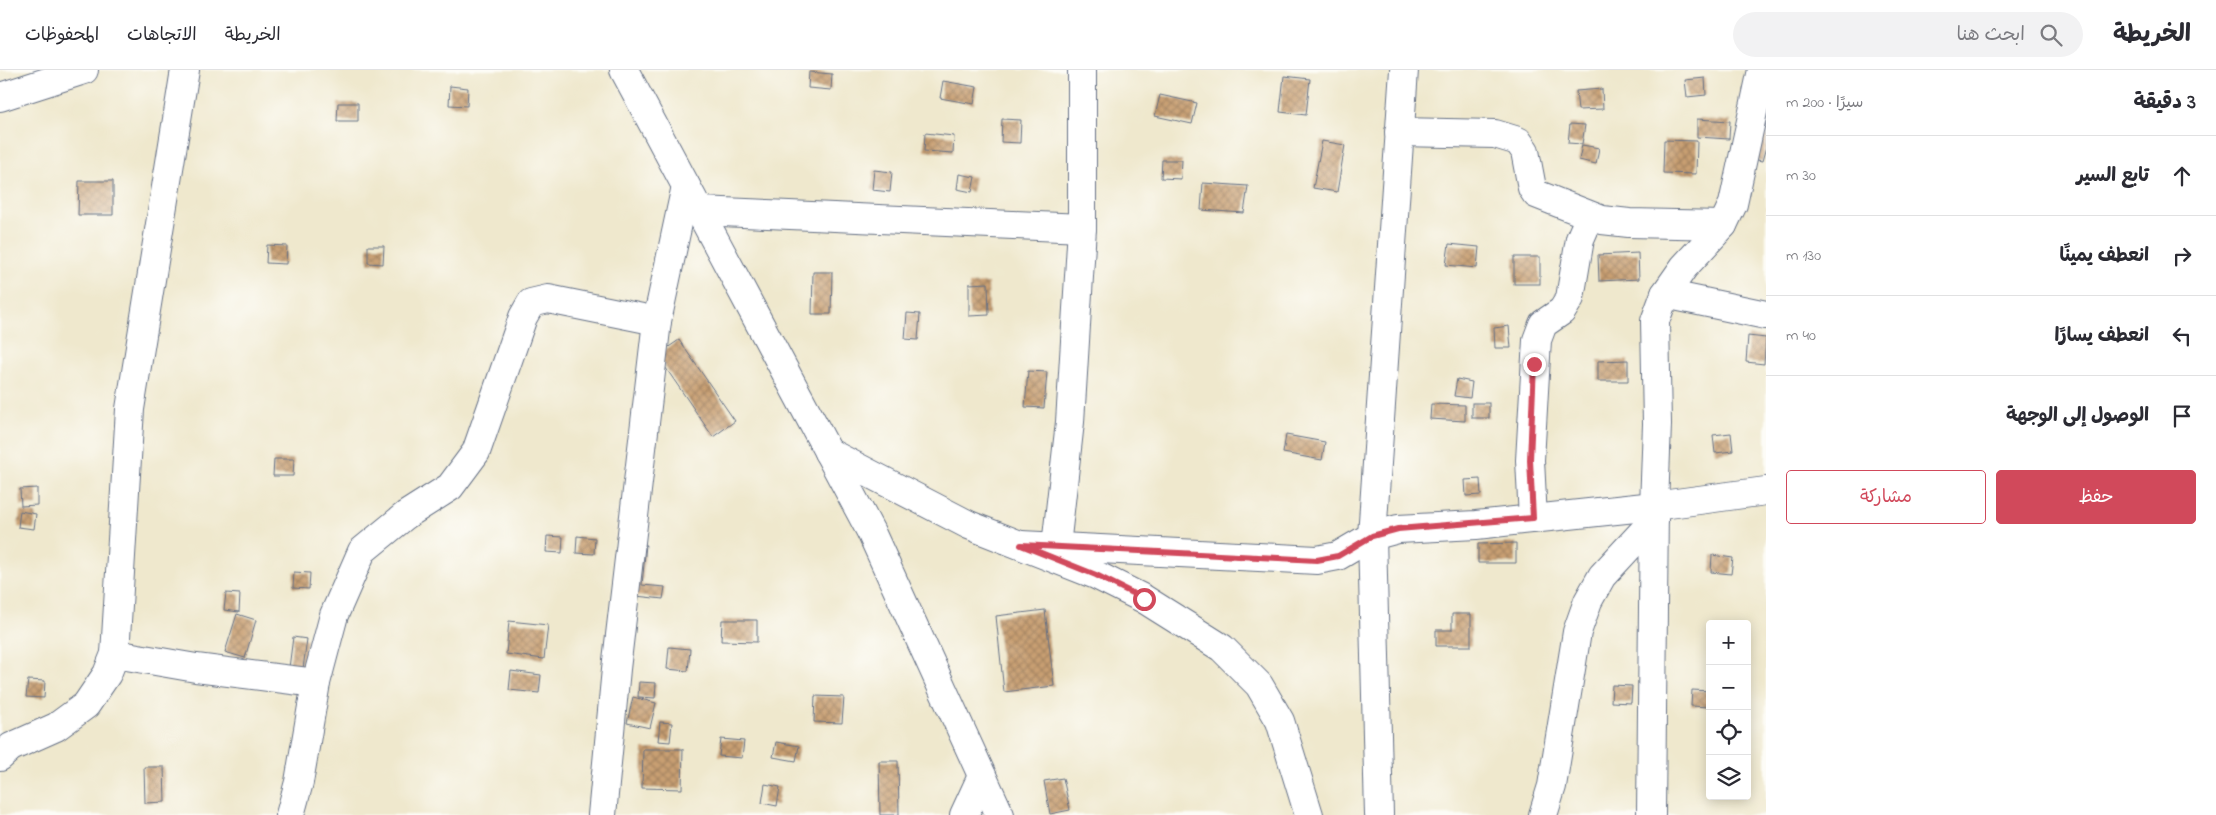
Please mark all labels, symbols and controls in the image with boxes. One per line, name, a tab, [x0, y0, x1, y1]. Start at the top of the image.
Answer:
search box	[1733, 12, 2083, 57]
text: الخريطة	[2113, 18, 2191, 53]
icon: search	[2037, 21, 2065, 49]
text: ابحث هنا	[1957, 22, 2025, 49]
text: المحفوظات	[25, 23, 99, 49]
text: الاتجاهات	[127, 23, 197, 49]
text: الخريطة	[225, 23, 281, 49]
text: 3 دقيقة	[2134, 88, 2196, 118]
text: سيرًا · 200 m	[1786, 91, 1863, 115]
icon: ahead	[2168, 162, 2196, 190]
text: تابع السير	[2077, 163, 2149, 190]
text: 30 m	[1786, 164, 1816, 188]
icon: right	[2168, 242, 2196, 270]
text: انعطف يمينًا	[2059, 243, 2149, 270]
text: 130 m	[1786, 244, 1821, 268]
icon: left	[2168, 322, 2196, 350]
text: انعطف يسارًا	[2054, 323, 2149, 350]
text: 40 m	[1786, 324, 1816, 348]
route end	[1523, 353, 1546, 376]
icon: arrive	[2168, 402, 2196, 430]
text: الوصول إلى الوجهة	[2006, 403, 2149, 430]
button: مشاركة	[1786, 470, 1986, 524]
button: حفظ	[1996, 470, 2196, 524]
route start	[1133, 588, 1156, 611]
map controls	[1706, 620, 1751, 800]
button: +	[1706, 620, 1751, 665]
button: −	[1706, 665, 1751, 710]
button: locate	[1706, 710, 1751, 755]
button: layers	[1706, 755, 1751, 800]

